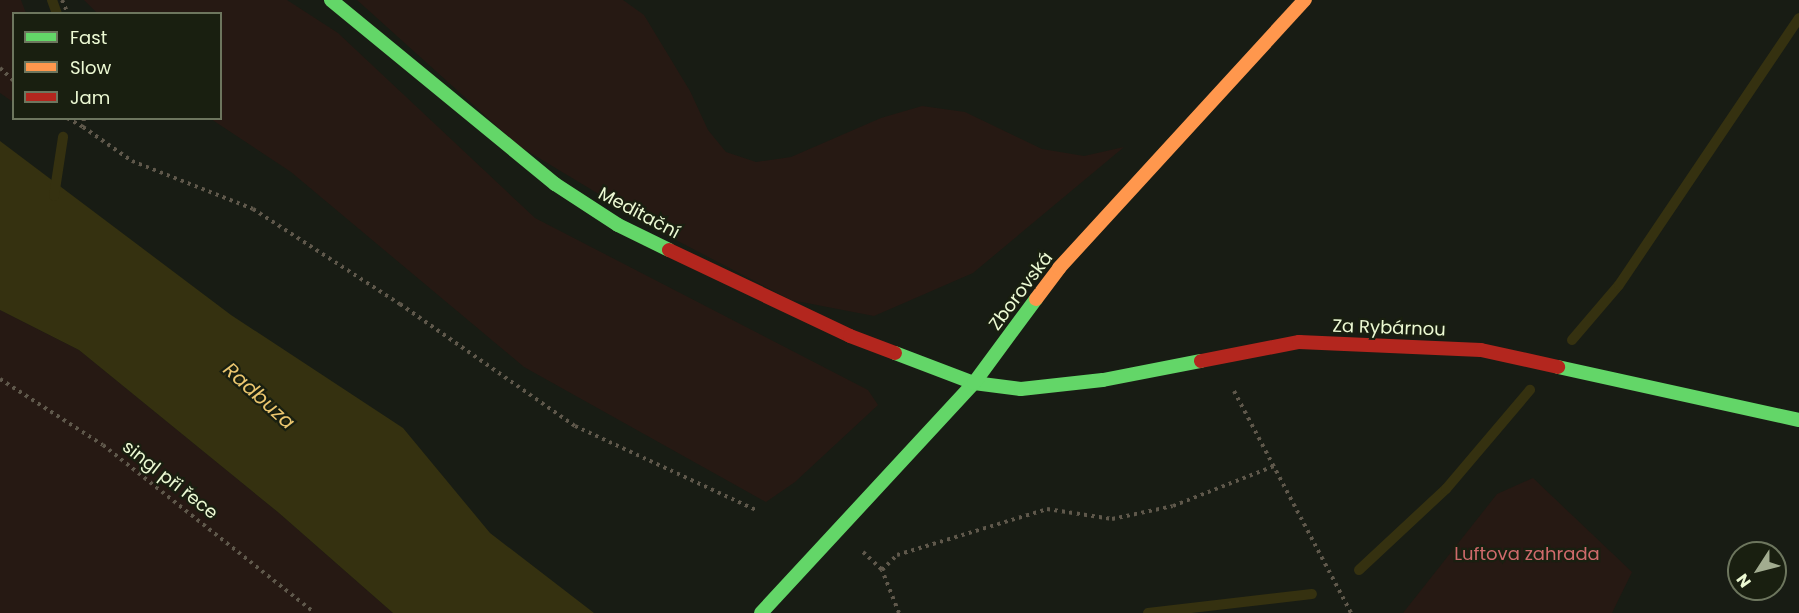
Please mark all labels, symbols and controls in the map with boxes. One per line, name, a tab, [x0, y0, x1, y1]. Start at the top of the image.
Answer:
legend	[12, 12, 222, 120]
text: Fast	[70, 25, 107, 50]
text: Slow	[70, 55, 111, 80]
text: Jam	[70, 85, 110, 110]
street label: Meditační	[595, 183, 683, 243]
street label: Zborovská	[985, 248, 1057, 334]
street label: Za Rybárnou	[1332, 315, 1446, 341]
water label: Radbuza	[218, 358, 300, 434]
street label: singl při řece	[118, 436, 222, 524]
north arrow	[1727, 541, 1787, 601]
park label: Luftova zahrada	[1454, 543, 1600, 565]
text: N	[1731, 569, 1757, 592]

